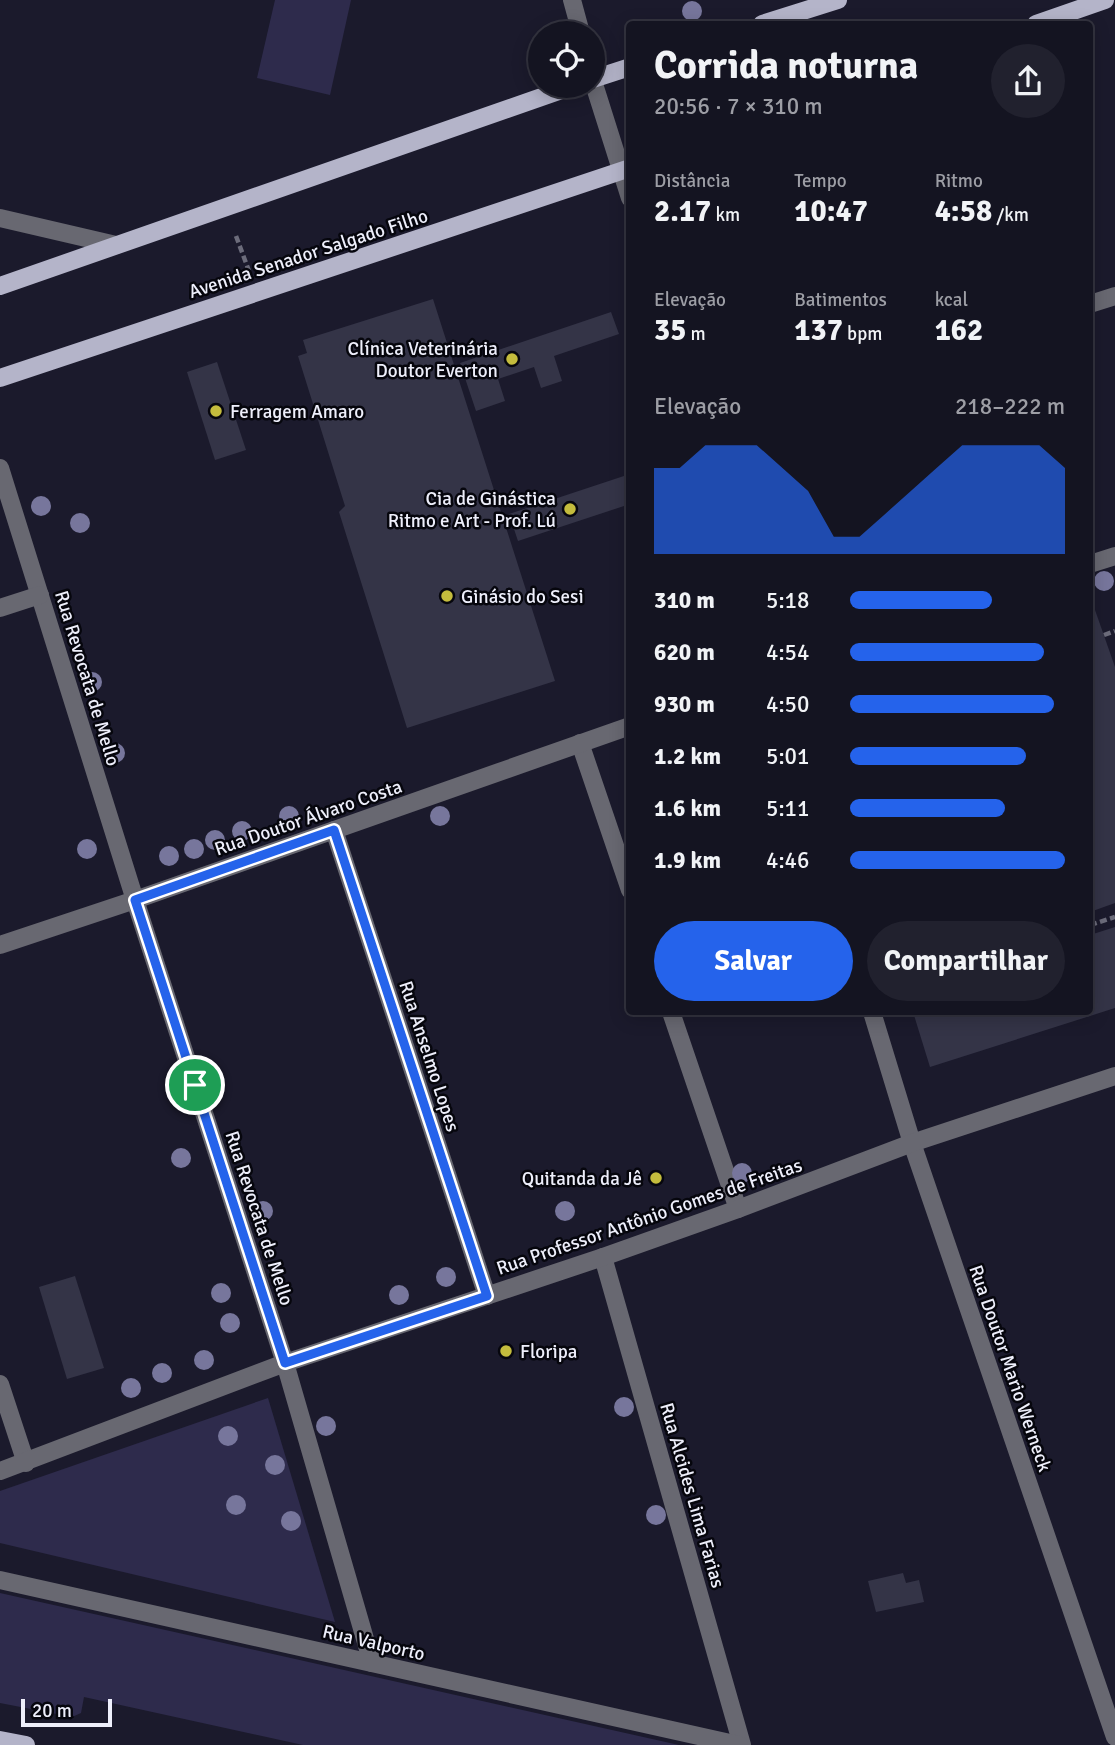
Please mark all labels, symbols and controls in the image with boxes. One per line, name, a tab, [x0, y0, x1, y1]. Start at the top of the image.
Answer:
map controls	[528, 21, 605, 98]
button: locate	[528, 21, 605, 98]
text: Corrida noturna	[654, 42, 918, 89]
button: share	[991, 44, 1065, 118]
text: 20:56 · 7 × 310 m	[654, 92, 823, 121]
text: Distância	[654, 169, 730, 193]
text: Tempo	[794, 169, 847, 193]
text: Ritmo	[935, 169, 983, 193]
text: 2.17	[654, 193, 711, 230]
text: 10:47	[794, 193, 868, 230]
text: 4:58	[935, 193, 992, 230]
text: km	[711, 203, 740, 227]
text: /km	[992, 203, 1029, 227]
street label: Avenida Senador Salgado Filho	[186, 204, 431, 304]
text: Elevação	[654, 288, 726, 312]
text: Batimentos	[794, 288, 887, 312]
text: kcal	[935, 288, 968, 312]
text: 35	[654, 312, 686, 349]
text: 137	[794, 312, 843, 349]
text: 162	[935, 312, 983, 349]
text: m	[686, 322, 706, 346]
text: bpm	[843, 322, 882, 346]
place label: Clínica Veterinária Doutor Everton	[348, 337, 498, 383]
marker: Clínica Veterinária Doutor Everton	[504, 351, 520, 367]
text: Elevação	[654, 392, 741, 421]
text: 218–222 m	[955, 392, 1065, 421]
place label: Ferragem Amaro	[230, 400, 364, 424]
marker: Ferragem Amaro	[208, 403, 224, 419]
place label: Cia de Ginástica Ritmo e Art - Prof. Lú	[388, 487, 556, 533]
marker: Cia de Ginástica Ritmo e Art - Prof. Lú	[562, 501, 578, 517]
place label: Ginásio do Sesi	[461, 585, 584, 609]
text: 310 m	[654, 586, 715, 615]
text: 5:18	[766, 586, 809, 615]
street label: Rua Revocata de Mello	[49, 588, 125, 769]
marker: Ginásio do Sesi	[439, 588, 455, 604]
text: 620 m	[654, 638, 715, 667]
text: 4:54	[766, 638, 809, 667]
text: 930 m	[654, 690, 715, 719]
text: 4:50	[766, 690, 809, 719]
text: 1.2 km	[654, 742, 721, 771]
text: 5:01	[766, 742, 809, 771]
street label: Rua Doutor Álvaro Costa	[211, 775, 405, 861]
text: 1.6 km	[654, 794, 721, 823]
text: 5:11	[766, 794, 809, 823]
text: 1.9 km	[654, 846, 721, 875]
text: 4:46	[766, 846, 809, 875]
button: Salvar	[654, 921, 853, 1001]
button: Compartilhar	[867, 921, 1065, 1001]
street label: Rua Anselmo Lopes	[393, 978, 465, 1135]
pin	[165, 1055, 225, 1115]
icon: arrive	[176, 1066, 214, 1104]
street label: Rua Revocata de Mello	[220, 1128, 299, 1309]
street label: Rua Professor Antônio Gomes de Freitas	[493, 1153, 805, 1281]
place label: Quitanda da Jê	[522, 1167, 642, 1191]
marker: Quitanda da Jê	[648, 1170, 664, 1186]
street label: Rua Doutor Mario Werneck	[963, 1262, 1057, 1475]
place label: Floripa	[520, 1340, 577, 1364]
marker: Floripa	[498, 1343, 514, 1359]
street label: Rua Alcides Lima Farias	[654, 1400, 730, 1591]
street label: Rua Valporto	[320, 1620, 427, 1666]
scale bar	[21, 1696, 112, 1728]
text: 20 m	[32, 1699, 72, 1723]

